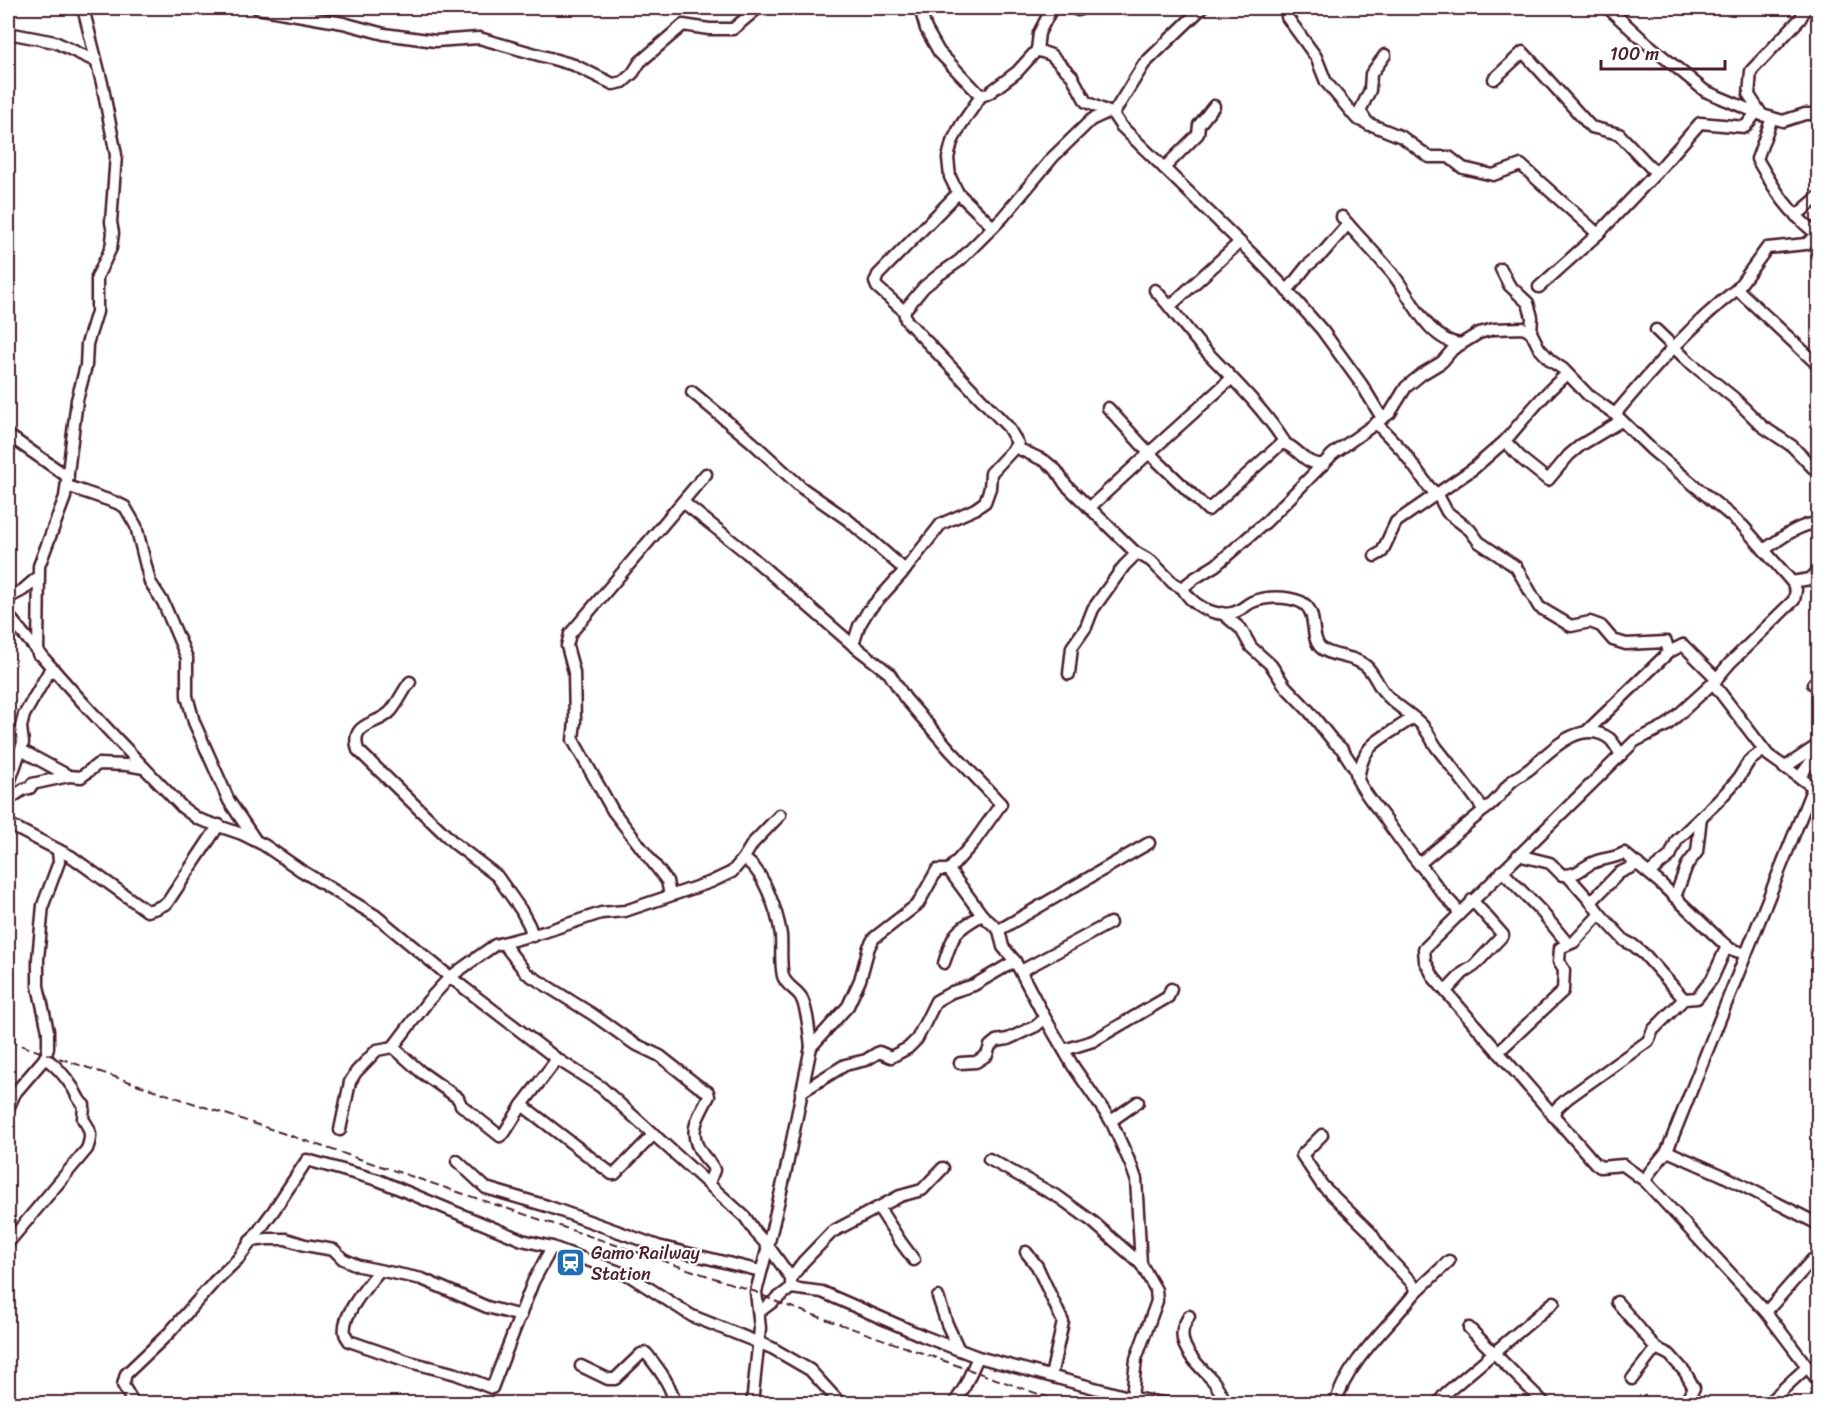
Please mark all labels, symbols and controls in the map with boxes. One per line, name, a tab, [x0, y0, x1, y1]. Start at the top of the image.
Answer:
scale bar	[1601, 33, 1726, 71]
text: 100 m	[1610, 38, 1659, 70]
place label: Gamo Railway Station	[591, 1237, 700, 1290]
station icon: Gamo Railway Station	[554, 1247, 586, 1279]

